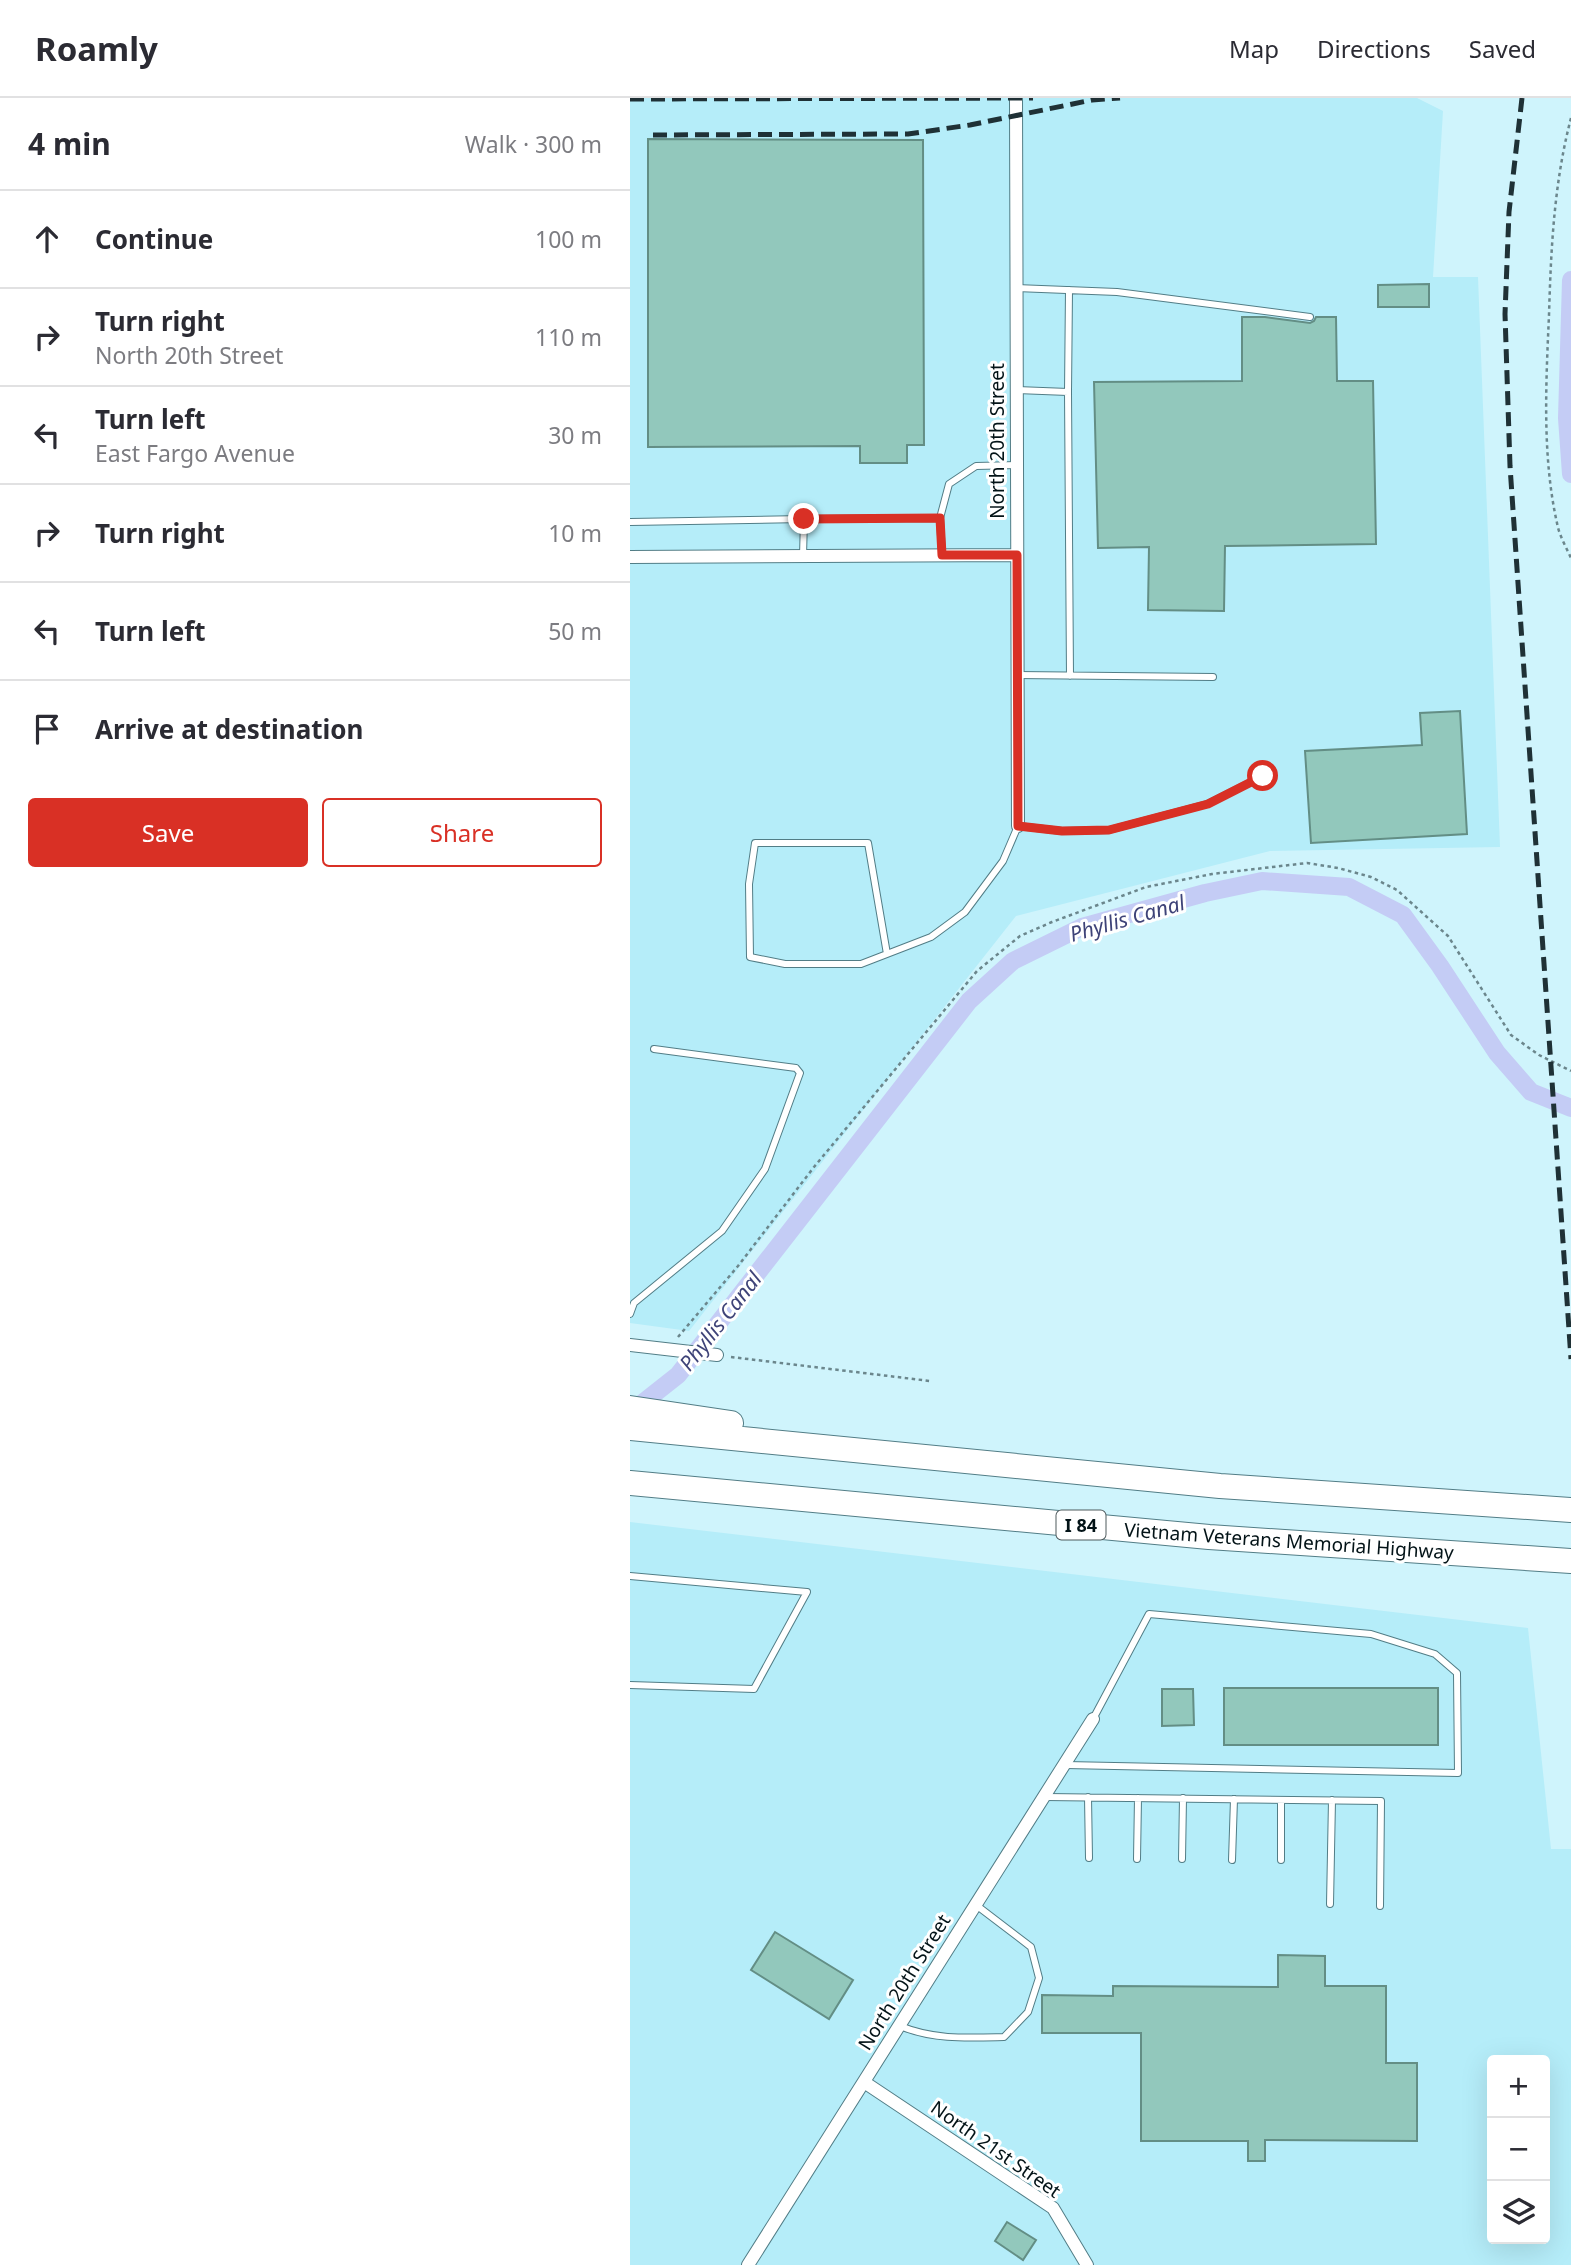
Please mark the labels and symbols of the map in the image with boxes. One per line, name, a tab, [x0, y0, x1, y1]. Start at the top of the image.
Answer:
street label: North 20th Street	[984, 363, 1010, 519]
route end	[788, 503, 819, 534]
route start	[1247, 760, 1278, 791]
water label: Phyllis Canal	[1066, 888, 1188, 948]
water label: Phyllis Canal	[673, 1265, 768, 1376]
road number: I 84	[1056, 1510, 1106, 1540]
street label: Vietnam Veterans Memorial Highway	[1123, 1517, 1455, 1566]
street label: North 20th Street	[852, 1909, 956, 2055]
street label: North 21st Street	[926, 2094, 1066, 2204]

